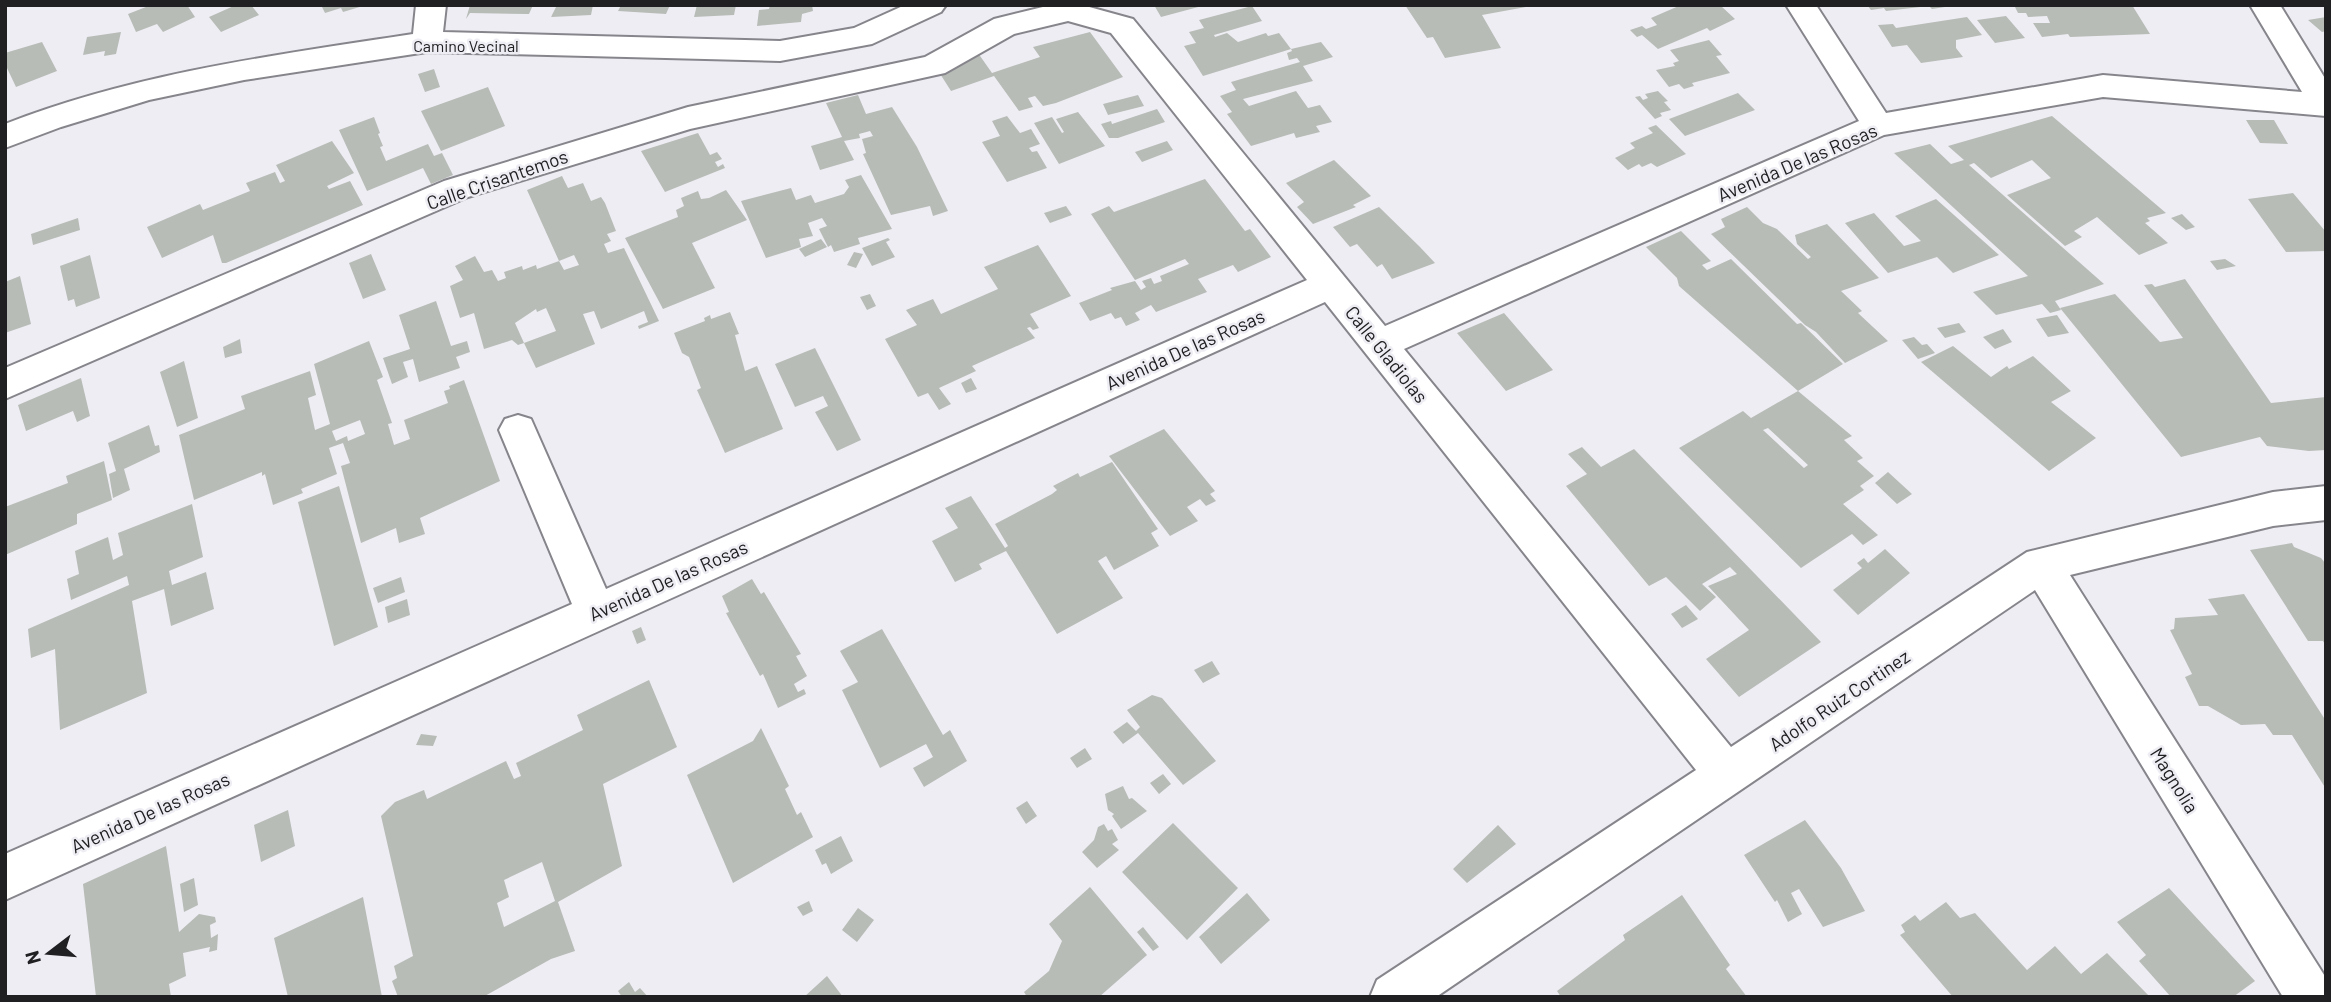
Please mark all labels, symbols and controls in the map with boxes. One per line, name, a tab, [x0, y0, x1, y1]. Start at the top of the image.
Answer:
street label: Camino Vecinal	[413, 36, 519, 55]
street label: Avenida De las Rosas	[1714, 118, 1880, 206]
street label: Calle Crisantemos	[423, 144, 571, 214]
street label: Calle Gladiolas	[1341, 301, 1433, 407]
street label: Avenida De las Rosas	[1102, 304, 1268, 394]
street label: Avenida De las Rosas	[585, 535, 751, 625]
street label: Adolfo Ruiz Cortinez	[1764, 644, 1914, 756]
street label: Magnolia	[2146, 743, 2204, 817]
street label: Avenida De las Rosas	[67, 767, 233, 857]
north arrow	[14, 918, 84, 988]
text: N	[19, 949, 45, 967]

